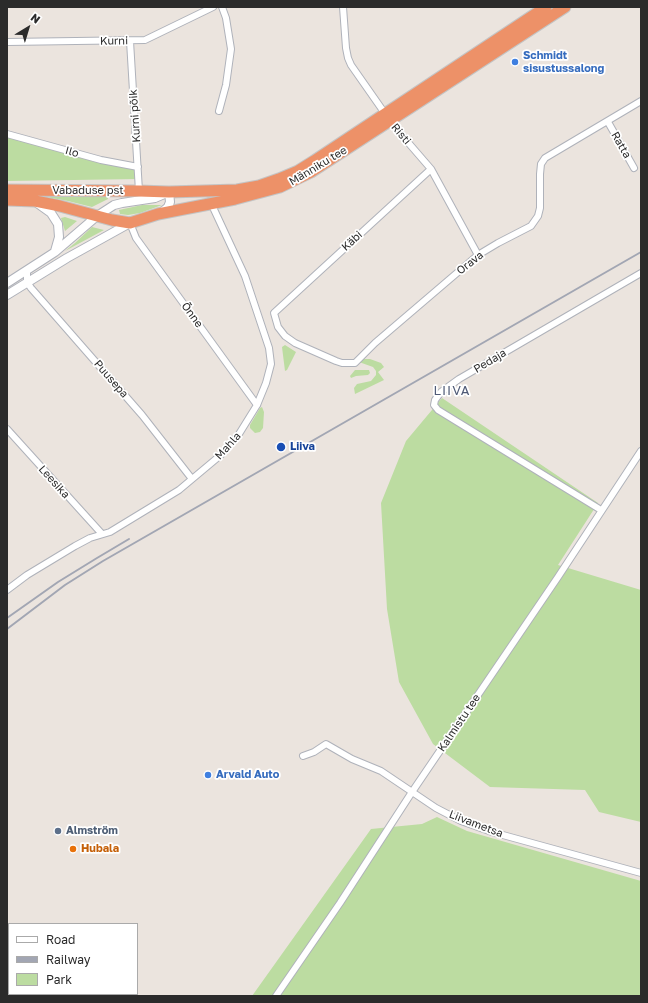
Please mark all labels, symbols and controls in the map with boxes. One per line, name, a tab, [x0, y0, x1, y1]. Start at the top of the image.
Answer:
north arrow	[8, 8, 48, 48]
text: N	[28, 10, 43, 26]
street label: Kurni	[100, 34, 128, 48]
place label: Schmidt sisustussalong	[523, 49, 604, 75]
marker: Schmidt sisustussalong	[510, 57, 520, 67]
street label: Kurni põik	[127, 89, 143, 143]
street label: Risti	[388, 121, 414, 147]
street label: Ratta	[608, 129, 634, 161]
street label: Ilo	[64, 144, 80, 160]
street label: Männiku tee	[287, 144, 349, 188]
street label: Vabaduse pst	[52, 184, 124, 198]
street label: Käbi	[339, 228, 365, 254]
street label: Orava	[454, 248, 486, 278]
street label: Õnne	[178, 300, 206, 330]
street label: Pedaja	[471, 346, 509, 376]
street label: Puusepa	[91, 357, 131, 401]
district label: LIIVA	[434, 383, 470, 399]
street label: Mahla	[212, 430, 244, 462]
place label: Liiva	[290, 440, 315, 454]
marker: Liiva	[275, 441, 287, 453]
street label: Leesika	[36, 463, 72, 501]
street label: Kalmistu tee	[435, 692, 483, 754]
place label: Arvald Auto	[216, 768, 279, 782]
marker: Arvald Auto	[203, 770, 213, 780]
street label: Liivametsa	[447, 808, 505, 840]
place label: Almström	[66, 824, 118, 838]
marker: Almström	[53, 826, 63, 836]
place label: Hubala	[81, 842, 119, 856]
marker: Hubala	[68, 844, 78, 854]
legend	[8, 923, 138, 995]
text: Road	[46, 932, 75, 947]
text: Railway	[46, 952, 91, 967]
text: Park	[46, 972, 72, 987]

